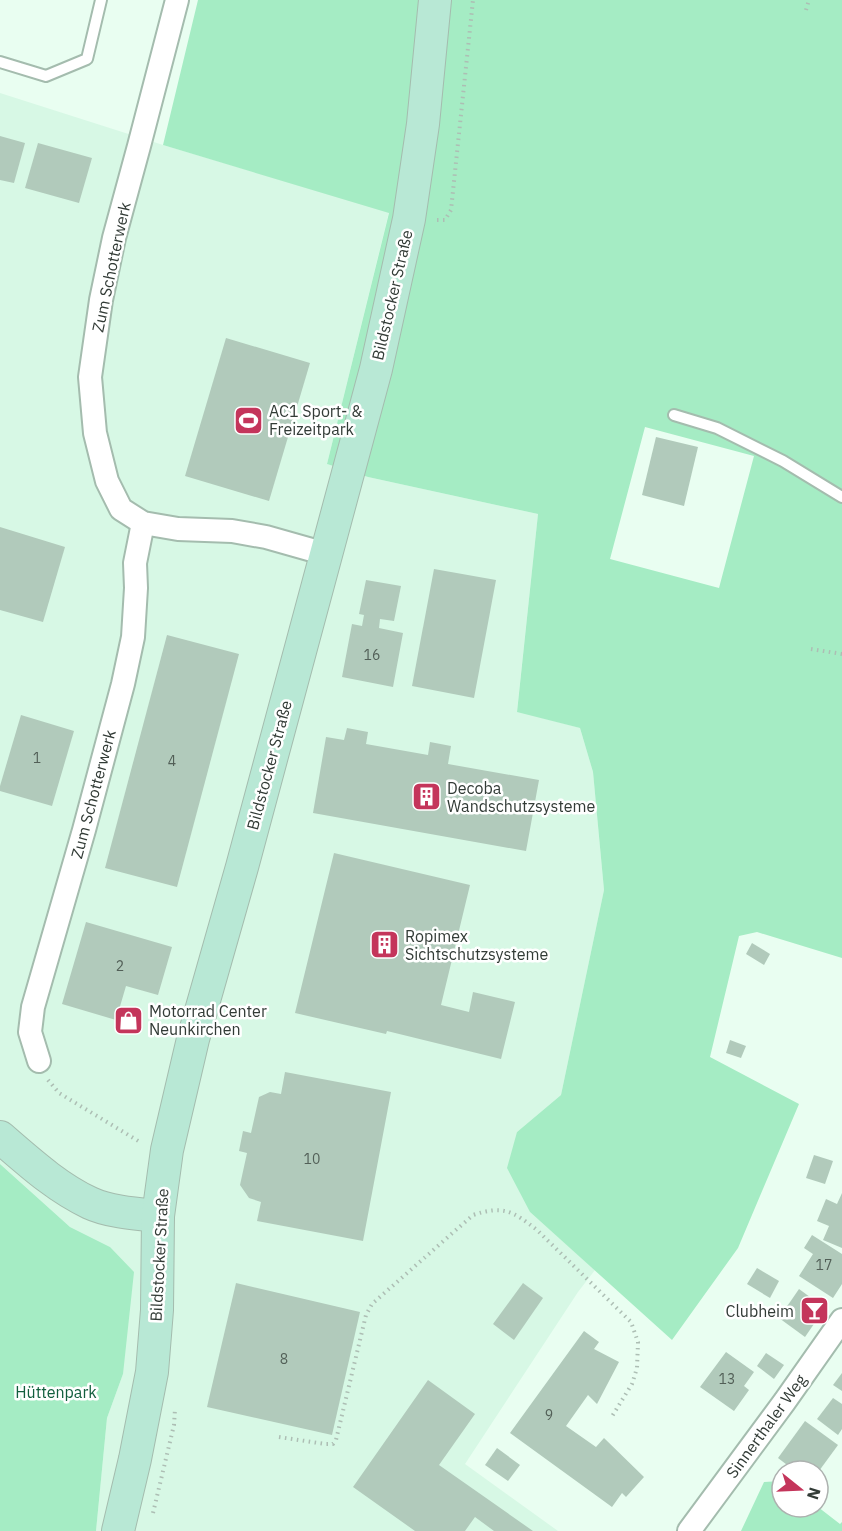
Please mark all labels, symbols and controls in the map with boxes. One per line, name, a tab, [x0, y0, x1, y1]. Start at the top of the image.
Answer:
street label: Zum Schotterwerk	[87, 200, 135, 334]
street label: Bildstocker Straße	[367, 228, 417, 362]
place label: AC1 Sport- & Freizeitpark	[269, 401, 362, 439]
sports icon: AC1 Sport- & Freizeitpark	[232, 404, 264, 436]
house number: 16	[364, 646, 380, 664]
street label: Bildstocker Straße	[242, 698, 296, 832]
street label: Zum Schotterwerk	[66, 727, 120, 861]
house number: 1	[33, 749, 41, 767]
house number: 4	[168, 752, 176, 770]
place label: Decoba Wandschutzsysteme	[447, 778, 595, 816]
building icon: Decoba Wandschutzsysteme	[410, 781, 442, 813]
place label: Ropimex Sichtschutzsysteme	[405, 926, 549, 964]
building icon: Ropimex Sichtschutzsysteme	[368, 929, 400, 961]
house number: 2	[116, 957, 124, 975]
place label: Motorrad Center Neunkirchen	[149, 1001, 267, 1039]
shop icon: Motorrad Center Neunkirchen	[112, 1004, 144, 1036]
house number: 10	[304, 1150, 320, 1168]
street label: Bildstocker Straße	[146, 1188, 172, 1322]
house number: 17	[816, 1256, 832, 1274]
bar icon: Clubheim	[799, 1295, 831, 1327]
place label: Clubheim	[726, 1301, 794, 1321]
house number: 8	[280, 1350, 288, 1368]
house number: 13	[719, 1370, 735, 1388]
street label: Sinnerthaler Weg	[722, 1370, 811, 1482]
park label: Hüttenpark	[15, 1382, 97, 1402]
house number: 9	[545, 1406, 553, 1424]
north arrow	[770, 1459, 830, 1519]
text: N	[803, 1485, 826, 1502]

